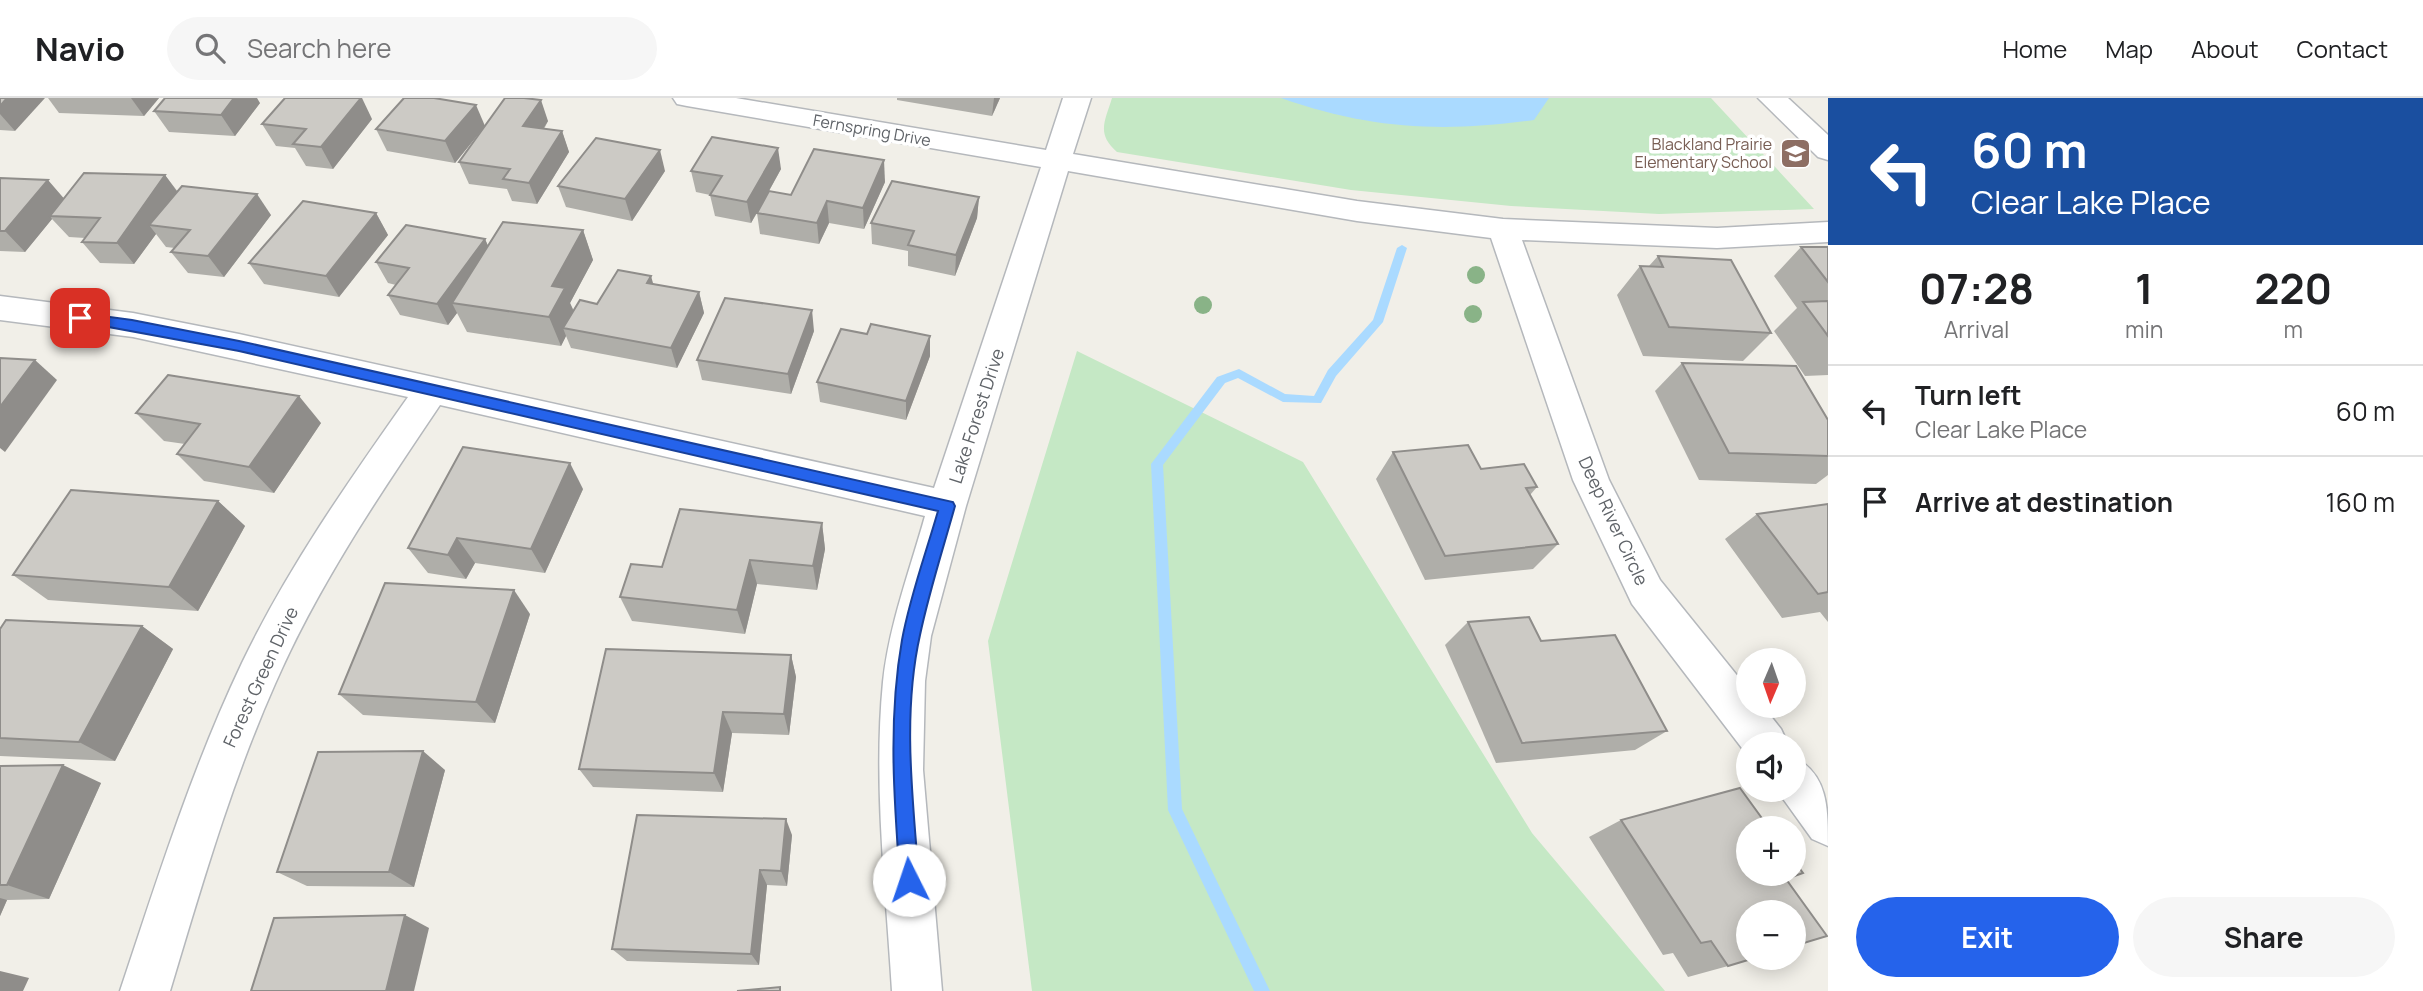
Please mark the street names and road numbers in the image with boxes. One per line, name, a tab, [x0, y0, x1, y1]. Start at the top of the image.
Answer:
street label: Fernspring Drive	[811, 109, 933, 151]
street label: Lake Forest Drive	[943, 345, 1009, 486]
street label: Deep River Circle	[1573, 452, 1654, 589]
street label: Forest Green Drive	[217, 602, 303, 751]

